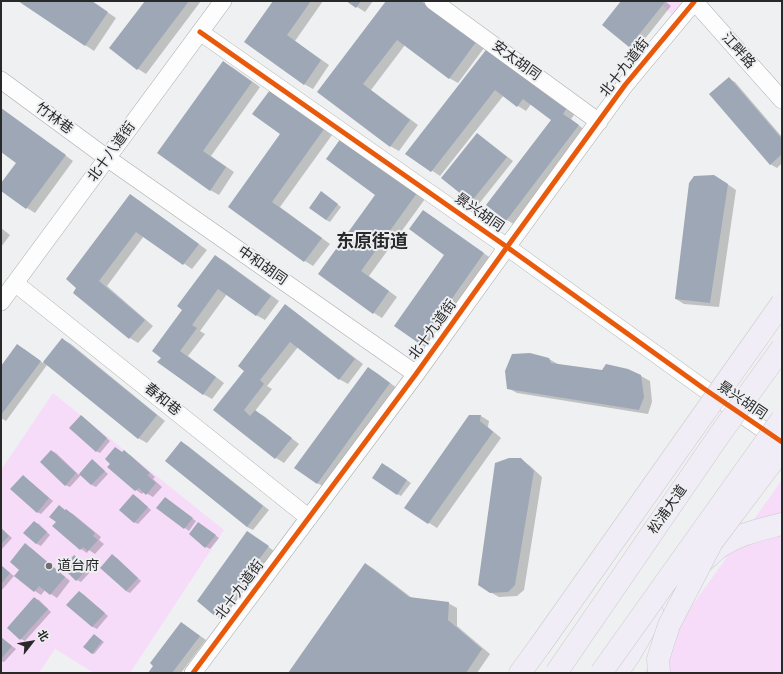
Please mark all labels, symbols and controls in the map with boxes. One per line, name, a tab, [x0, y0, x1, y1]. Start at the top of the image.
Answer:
street label: 江畔路	[718, 30, 758, 72]
street label: 北十九道街	[597, 35, 653, 101]
street label: 安太胡同	[488, 38, 544, 84]
street label: 竹林巷	[32, 100, 76, 138]
street label: 北十八道街	[85, 119, 139, 185]
street label: 景兴胡同	[451, 190, 507, 236]
district label: 东原街道	[336, 231, 408, 253]
street label: 中和胡同	[234, 243, 290, 289]
street label: 北十九道街	[406, 297, 460, 363]
street label: 景兴胡同	[714, 378, 770, 424]
street label: 春和巷	[140, 380, 184, 420]
street label: 松浦大道	[645, 482, 691, 538]
street label: 北十九道街	[212, 557, 268, 623]
place label: 道台府	[57, 558, 99, 574]
marker: 道台府	[44, 561, 54, 571]
north arrow	[12, 622, 52, 662]
text: 北	[34, 627, 51, 644]

